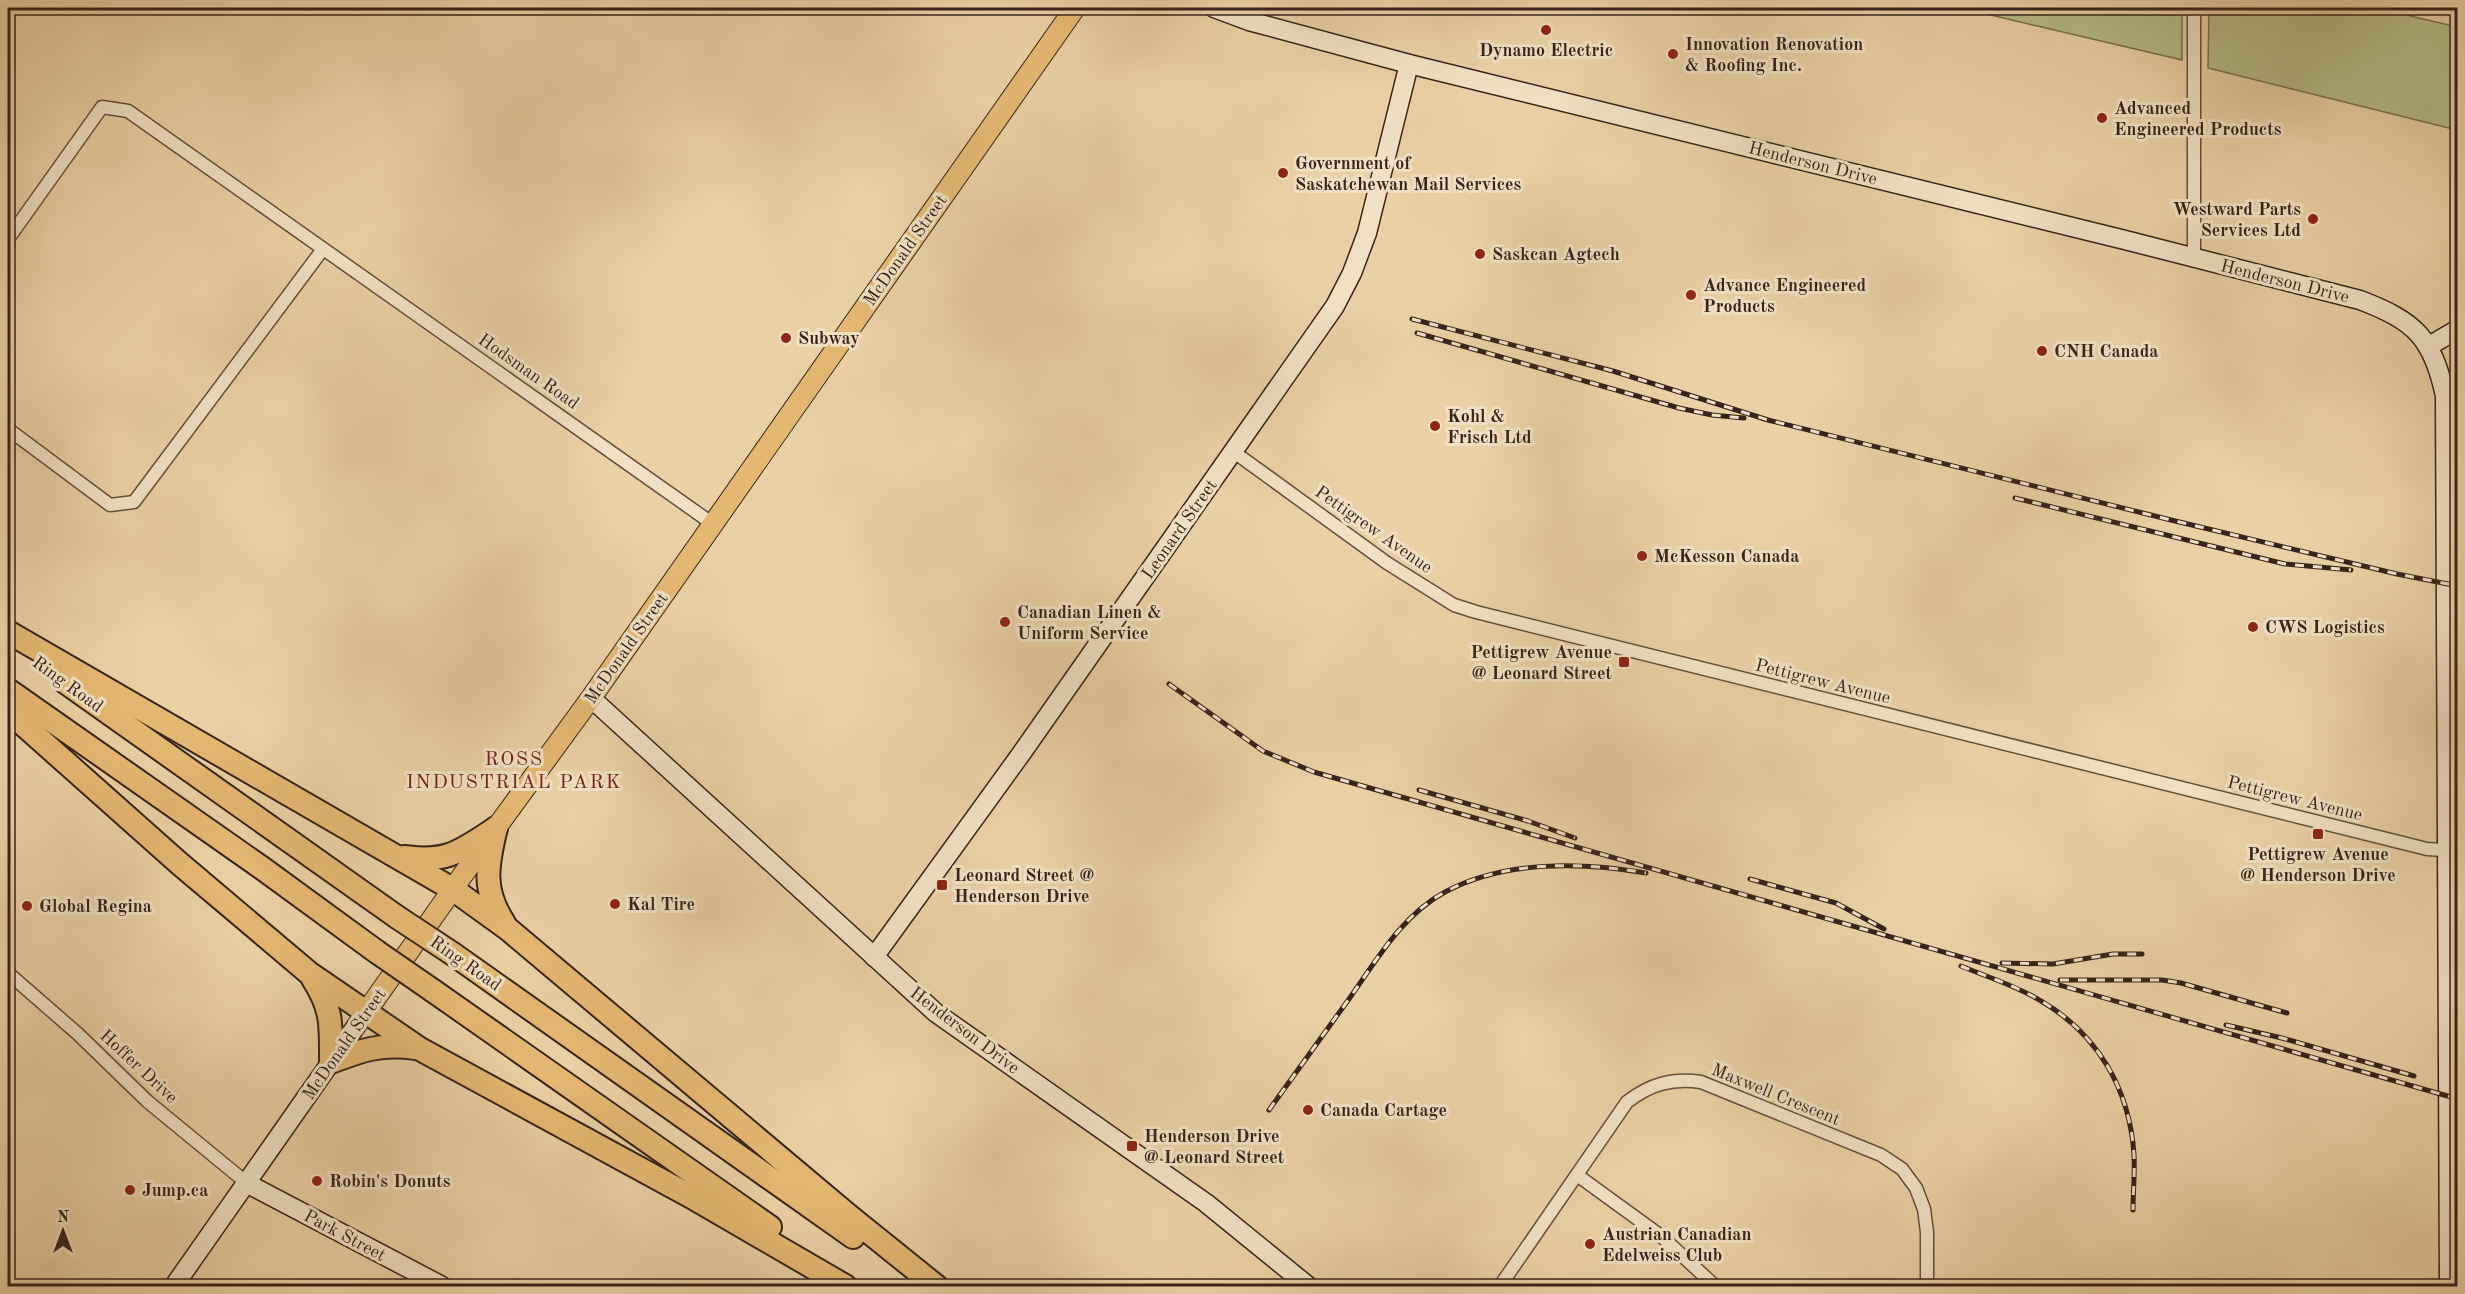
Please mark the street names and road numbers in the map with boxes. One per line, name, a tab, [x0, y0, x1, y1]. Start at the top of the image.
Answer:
street label: Henderson Drive	[1747, 139, 1879, 189]
street label: McDonald Street	[861, 192, 951, 310]
street label: Henderson Drive	[2219, 257, 2351, 307]
street label: Hodsman Road	[475, 330, 582, 413]
street label: Leonard Street	[1139, 476, 1221, 583]
street label: Pettigrew Avenue	[1311, 483, 1435, 577]
street label: McDonald Street	[582, 590, 672, 708]
street label: Ring Road	[29, 653, 106, 716]
street label: Pettigrew Avenue	[1753, 656, 1892, 707]
street label: Pettigrew Avenue	[2225, 773, 2364, 824]
street label: Ring Road	[427, 933, 504, 995]
street label: Henderson Drive	[906, 984, 1023, 1078]
street label: McDonald Street	[300, 986, 390, 1104]
street label: Hoffer Drive	[96, 1026, 181, 1107]
street label: Maxwell Crescent	[1709, 1061, 1843, 1129]
street label: Park Street	[301, 1207, 388, 1265]

